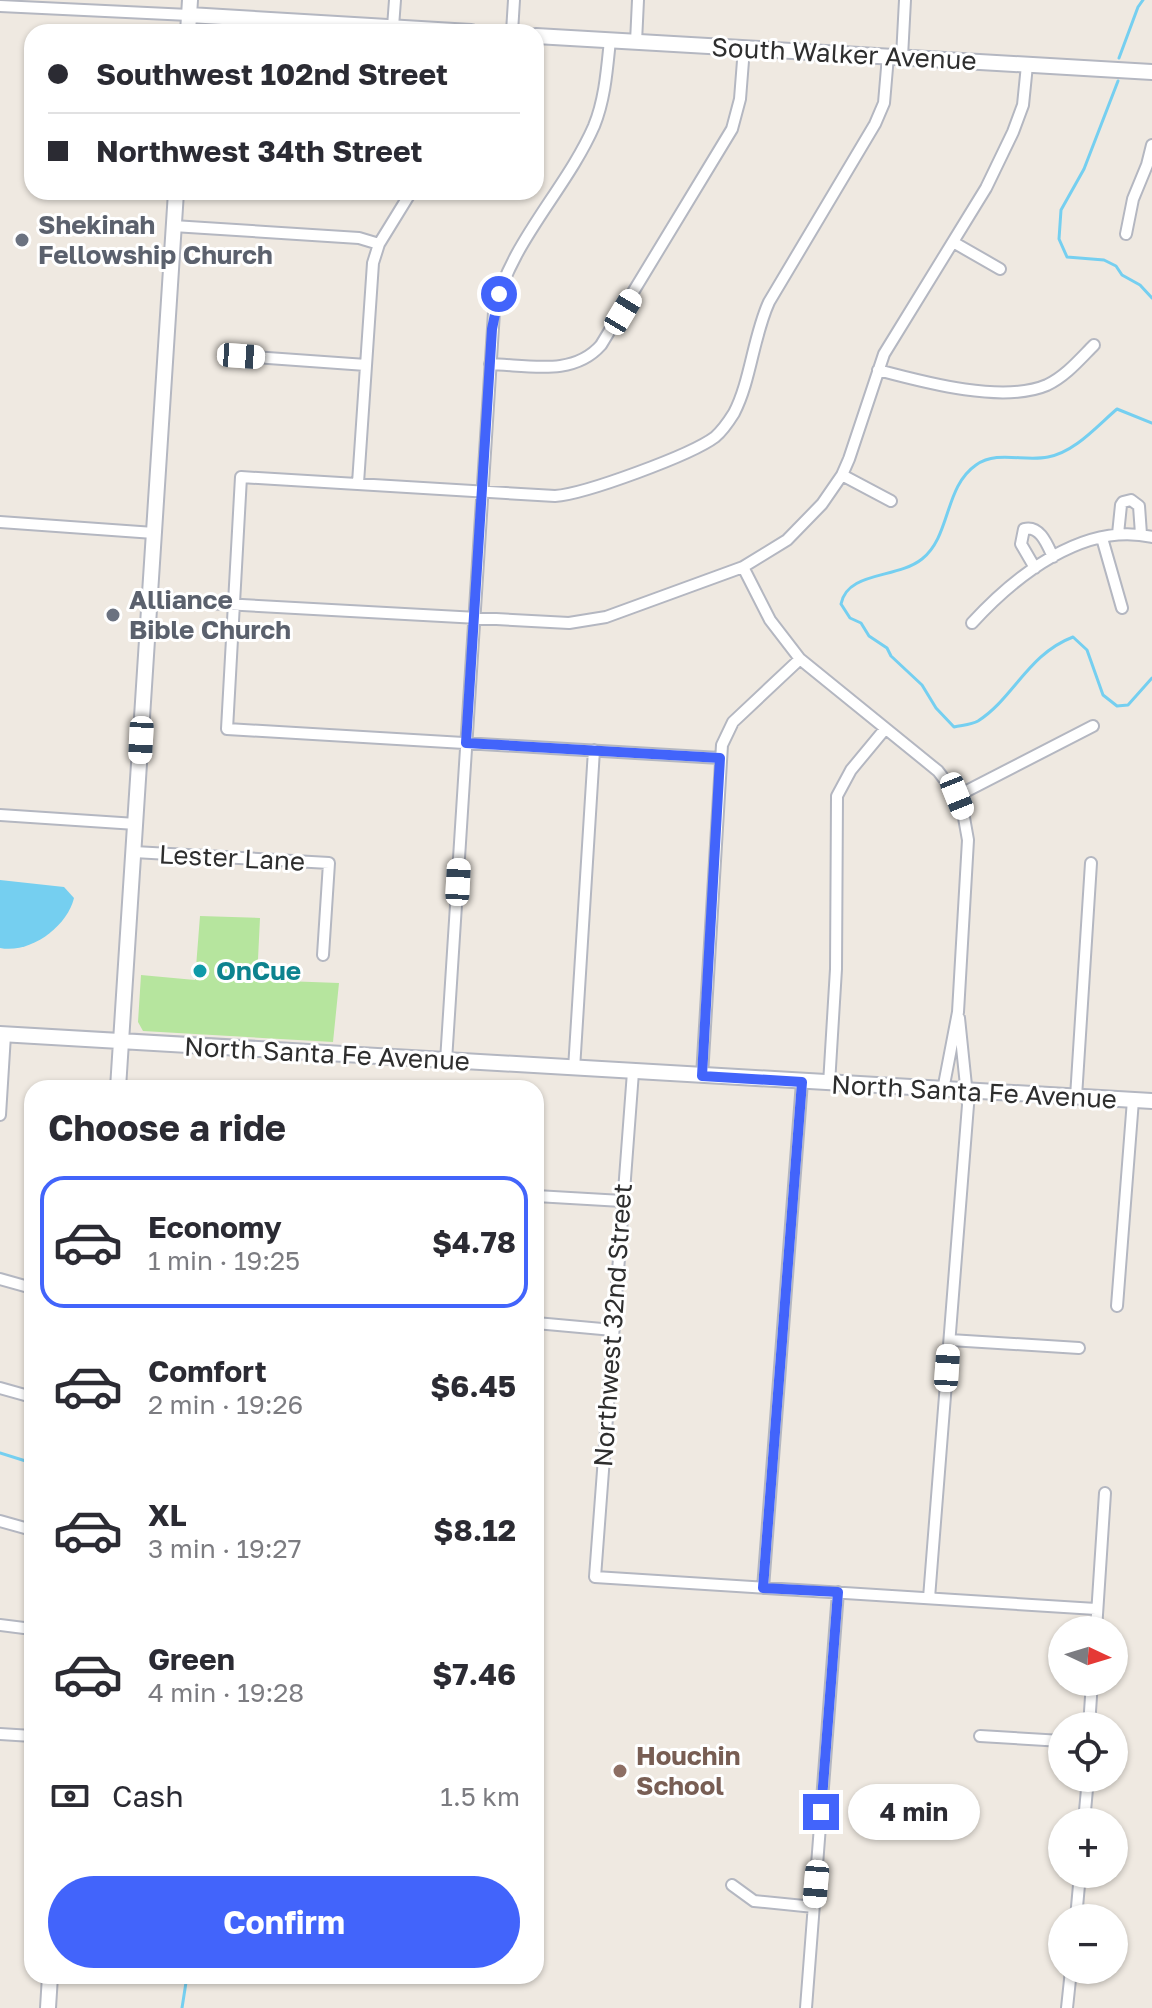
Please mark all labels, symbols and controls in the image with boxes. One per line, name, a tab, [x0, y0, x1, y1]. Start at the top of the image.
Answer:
street label: South Walker Avenue	[711, 31, 977, 76]
text: Southwest 102nd Street	[96, 56, 448, 92]
text: Northwest 34th Street	[96, 133, 423, 169]
place label: Shekinah Fellowship Church	[38, 209, 273, 270]
marker: Shekinah Fellowship Church	[13, 231, 31, 249]
route start	[481, 276, 517, 312]
car	[600, 285, 646, 339]
car	[216, 342, 266, 370]
place label: Alliance Bible Church	[129, 584, 291, 645]
marker: Alliance Bible Church	[104, 606, 122, 624]
car	[128, 715, 154, 765]
car	[937, 769, 977, 823]
street label: Lester Lane	[158, 838, 306, 877]
car	[445, 857, 471, 907]
place label: OnCue	[216, 955, 301, 986]
marker: OnCue	[191, 962, 209, 980]
street label: North Santa Fe Avenue	[183, 1031, 471, 1076]
street label: North Santa Fe Avenue	[830, 1069, 1118, 1114]
text: Choose a ride	[48, 1106, 286, 1149]
street label: Northwest 32nd Street	[587, 1182, 638, 1468]
icon: car	[52, 1206, 124, 1278]
text: Economy	[148, 1209, 282, 1245]
text: $4.78	[432, 1224, 516, 1260]
text: 1 min · 19:25	[148, 1245, 300, 1276]
car	[933, 1343, 961, 1393]
icon: car	[52, 1350, 124, 1422]
text: Comfort	[148, 1353, 267, 1389]
text: $6.45	[430, 1368, 516, 1404]
text: 2 min · 19:26	[148, 1389, 303, 1420]
icon: car	[52, 1494, 124, 1566]
text: XL	[148, 1497, 187, 1533]
text: $8.12	[433, 1512, 516, 1548]
text: 3 min · 19:27	[148, 1533, 301, 1564]
north arrow	[1048, 1616, 1128, 1696]
map controls	[1048, 1616, 1128, 1984]
icon: car	[52, 1638, 124, 1710]
text: Green	[148, 1641, 235, 1677]
text: $7.46	[432, 1656, 516, 1692]
text: 4 min · 19:28	[148, 1677, 304, 1708]
button: locate	[1048, 1712, 1128, 1792]
place label: Houchin School	[636, 1740, 740, 1801]
marker: Houchin School	[611, 1762, 629, 1780]
icon: cash	[48, 1774, 92, 1818]
text: Cash	[112, 1778, 184, 1814]
text: 1.5 km	[440, 1781, 520, 1812]
callout: 4 min	[849, 1784, 981, 1840]
route end	[803, 1794, 839, 1830]
text: 4 min	[880, 1796, 948, 1827]
button: +	[1048, 1808, 1128, 1888]
car	[802, 1859, 830, 1909]
button: Confirm	[48, 1876, 520, 1968]
button: −	[1048, 1904, 1128, 1984]

